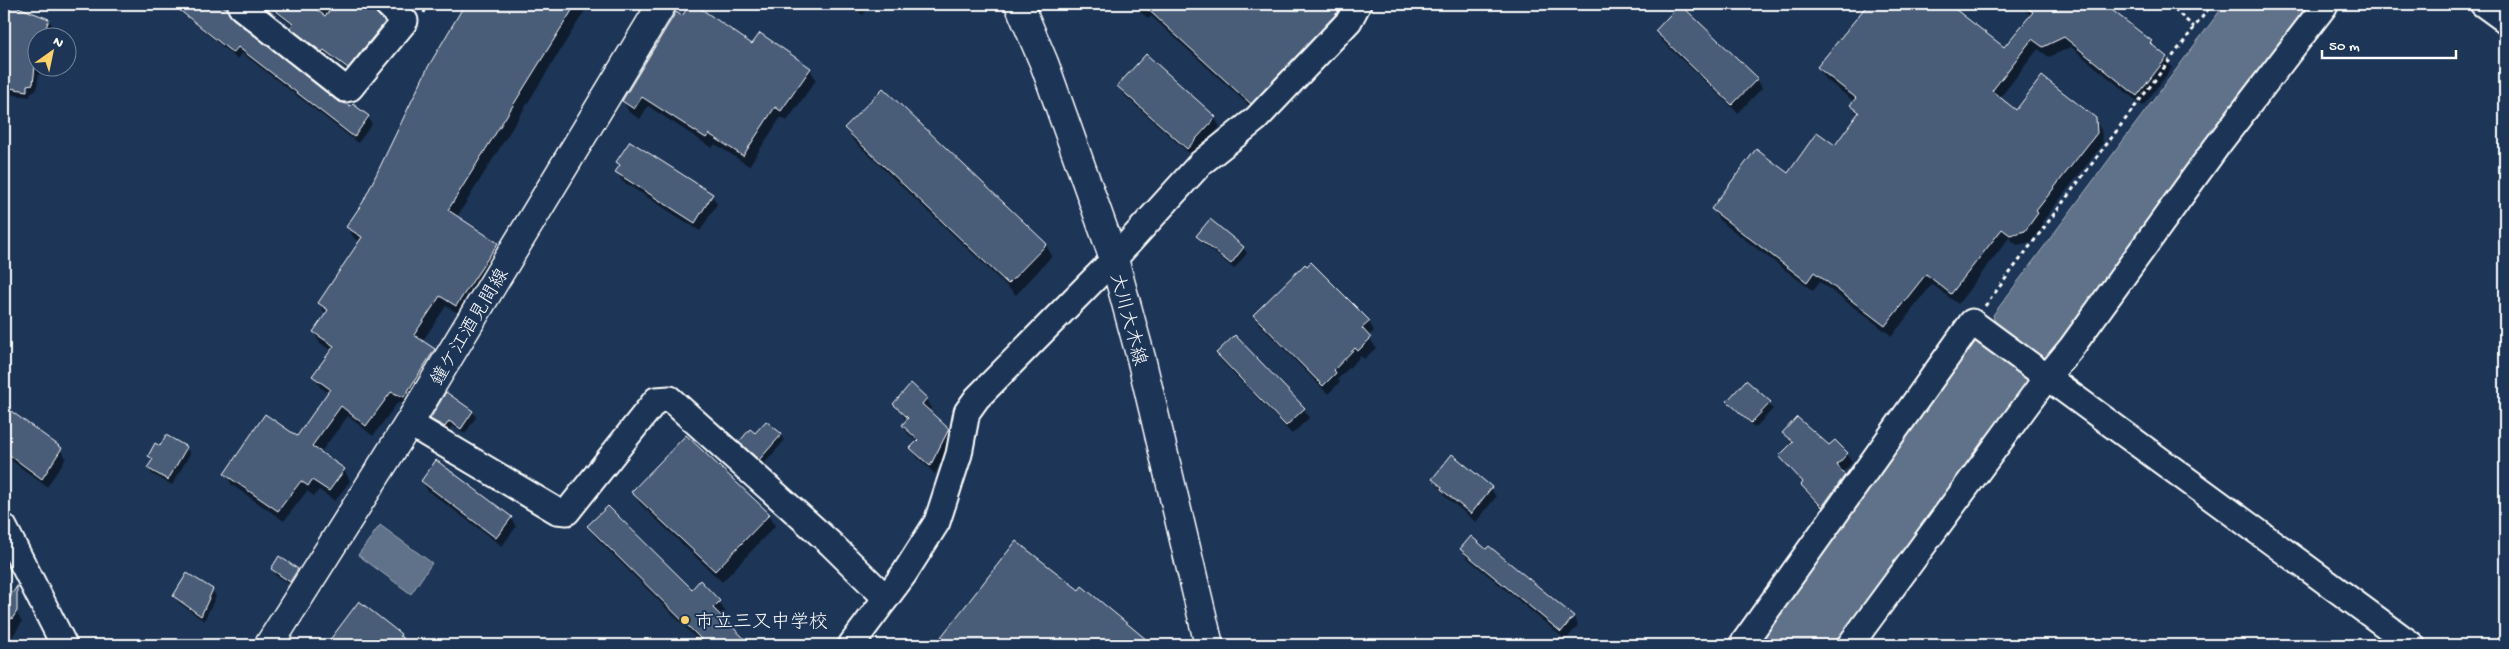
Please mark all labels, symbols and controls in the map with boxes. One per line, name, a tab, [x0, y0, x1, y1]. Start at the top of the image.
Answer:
north arrow	[28, 28, 78, 78]
scale bar	[2322, 28, 2455, 60]
text: N	[49, 34, 66, 53]
text: 50 m	[2329, 38, 2360, 56]
street label: 鐘ケ江酒見間線	[426, 264, 515, 391]
street label: 大川大木線	[1103, 271, 1151, 369]
place label: 市立三又中学校	[695, 611, 828, 635]
marker: 市立三又中学校	[679, 614, 691, 626]

